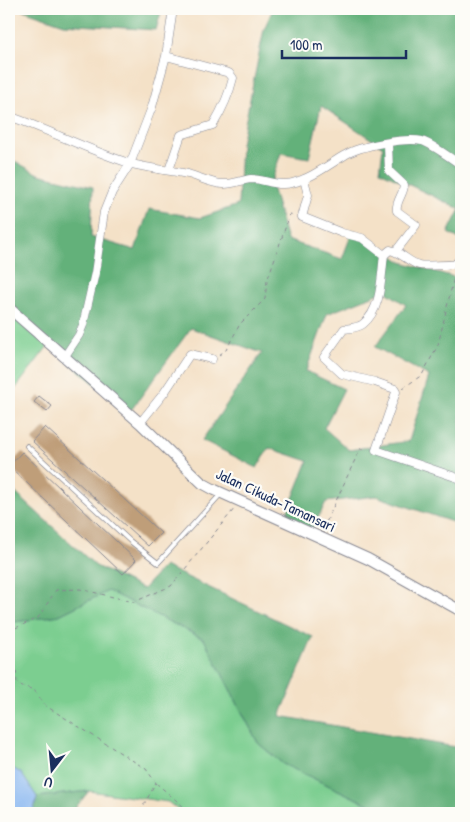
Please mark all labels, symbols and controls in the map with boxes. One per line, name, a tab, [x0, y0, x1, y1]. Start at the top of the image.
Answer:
scale bar	[282, 28, 406, 60]
text: 100 m	[290, 34, 323, 55]
street label: Jalan Cikuda–Tamansari	[213, 463, 339, 537]
north arrow	[28, 744, 78, 794]
text: U	[42, 773, 55, 793]

